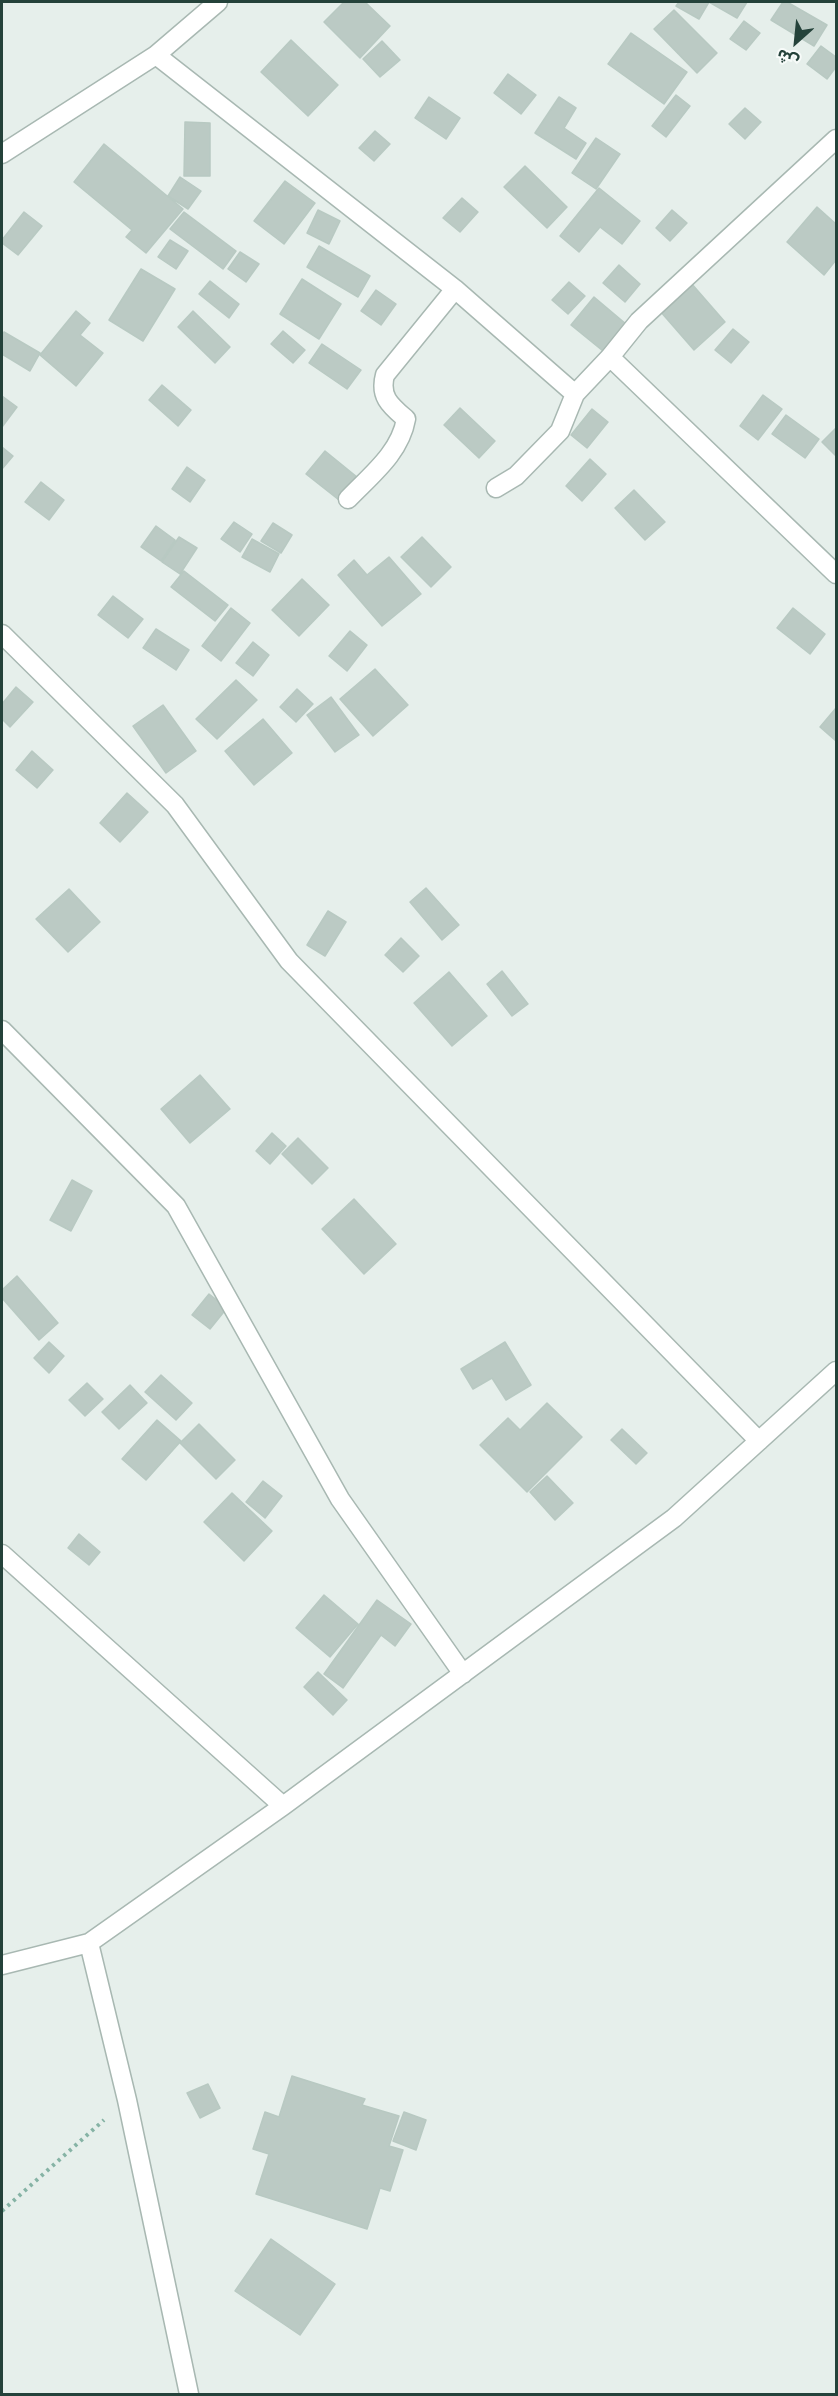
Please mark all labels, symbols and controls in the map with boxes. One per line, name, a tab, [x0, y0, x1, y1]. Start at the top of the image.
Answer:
north arrow	[766, 12, 826, 72]
text: ش	[774, 45, 802, 72]

